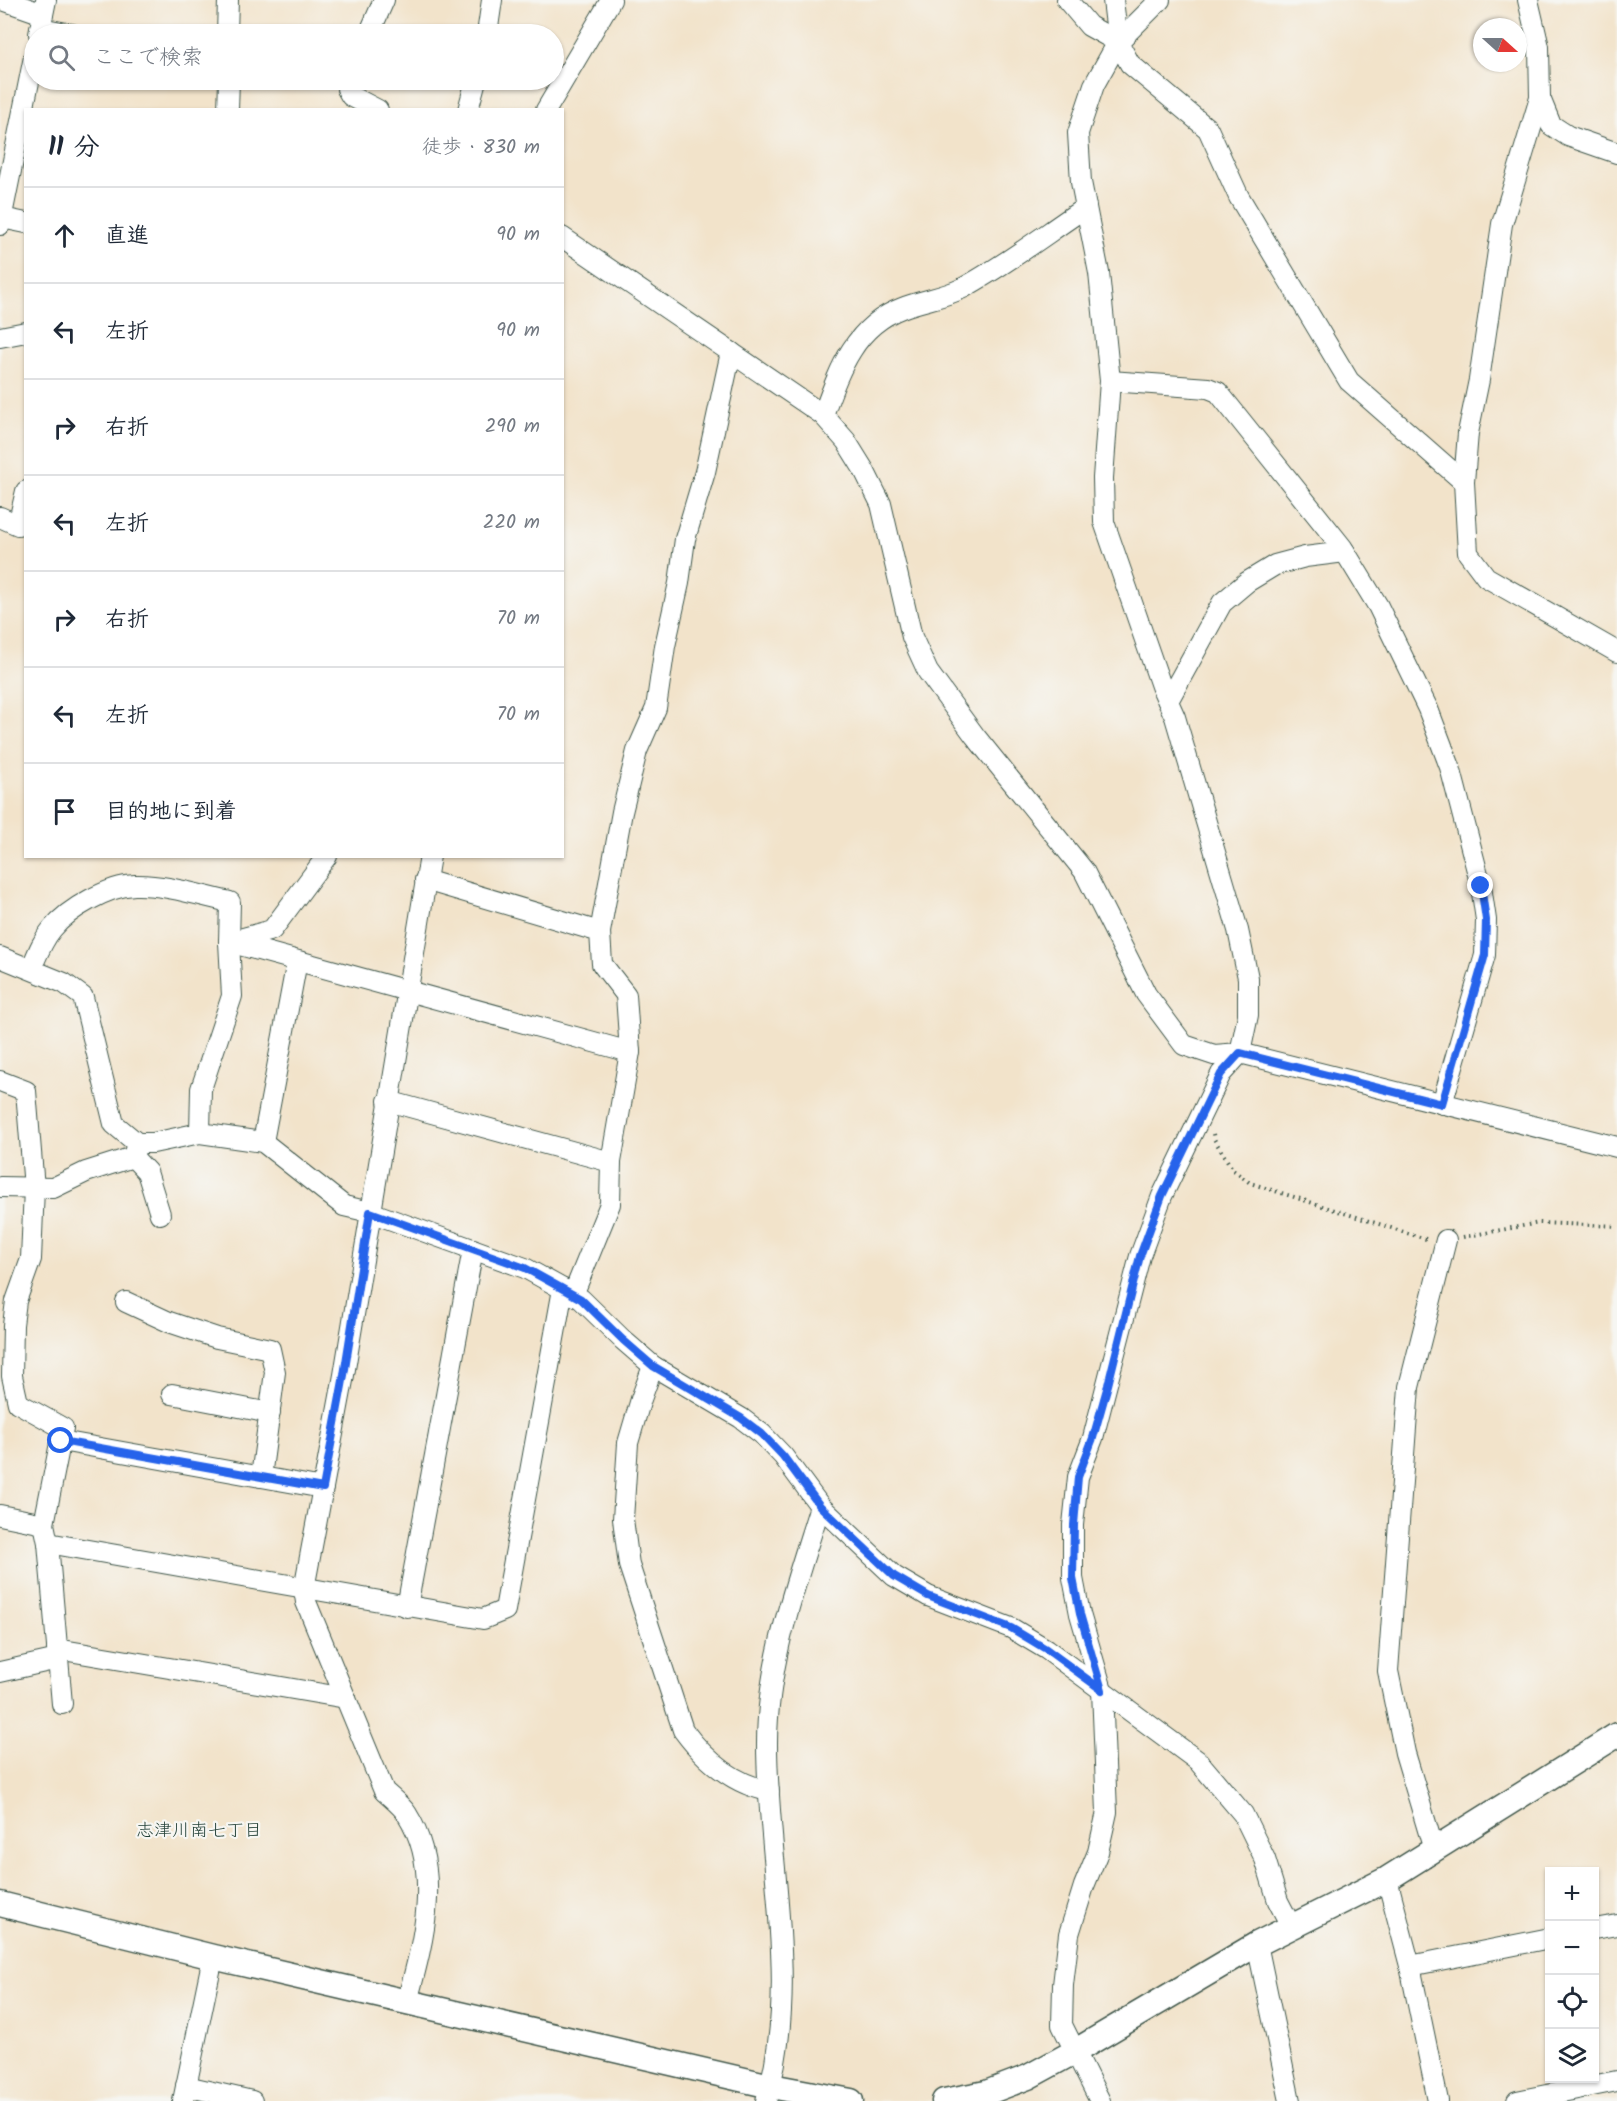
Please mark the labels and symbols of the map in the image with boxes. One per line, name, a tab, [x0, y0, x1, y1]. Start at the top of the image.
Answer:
north arrow	[1473, 18, 1527, 72]
route end	[1467, 872, 1493, 898]
route start	[47, 1427, 73, 1453]
district label: 志津川南七丁目	[136, 1817, 262, 1846]

